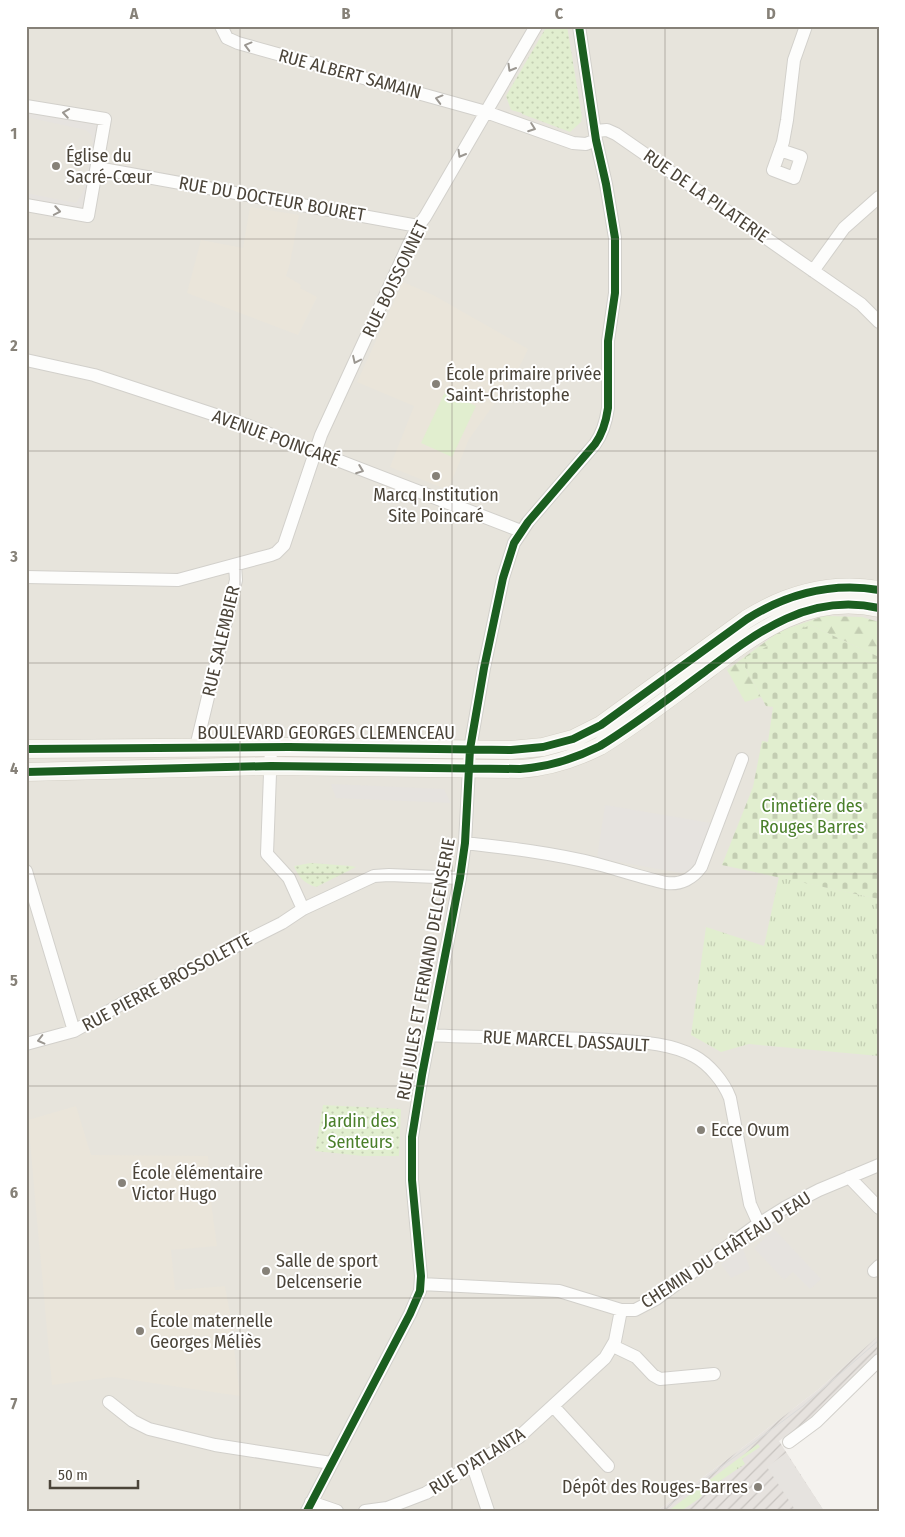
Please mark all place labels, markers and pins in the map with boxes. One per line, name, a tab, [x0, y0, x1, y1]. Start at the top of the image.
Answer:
place label: Église du Sacré-Cœur	[66, 144, 153, 188]
marker: Église du Sacré-Cœur	[50, 160, 62, 172]
place label: École primaire privée Saint-Christophe	[446, 362, 601, 406]
marker: École primaire privée Saint-Christophe	[430, 378, 442, 390]
marker: Marcq Institution Site Poincaré	[430, 470, 442, 482]
place label: Marcq Institution Site Poincaré	[373, 484, 499, 527]
place label: Ecce Ovum	[711, 1119, 790, 1141]
marker: Ecce Ovum	[695, 1124, 707, 1136]
place label: École élémentaire Victor Hugo	[132, 1161, 263, 1205]
marker: École élémentaire Victor Hugo	[116, 1177, 128, 1189]
place label: Salle de sport Delcenserie	[276, 1250, 378, 1293]
marker: Salle de sport Delcenserie	[260, 1265, 272, 1277]
place label: École maternelle Georges Méliès	[150, 1309, 273, 1353]
marker: École maternelle Georges Méliès	[134, 1325, 146, 1337]
place label: Dépôt des Rouges-Barres	[562, 1476, 748, 1498]
marker: Dépôt des Rouges-Barres	[752, 1481, 764, 1493]

